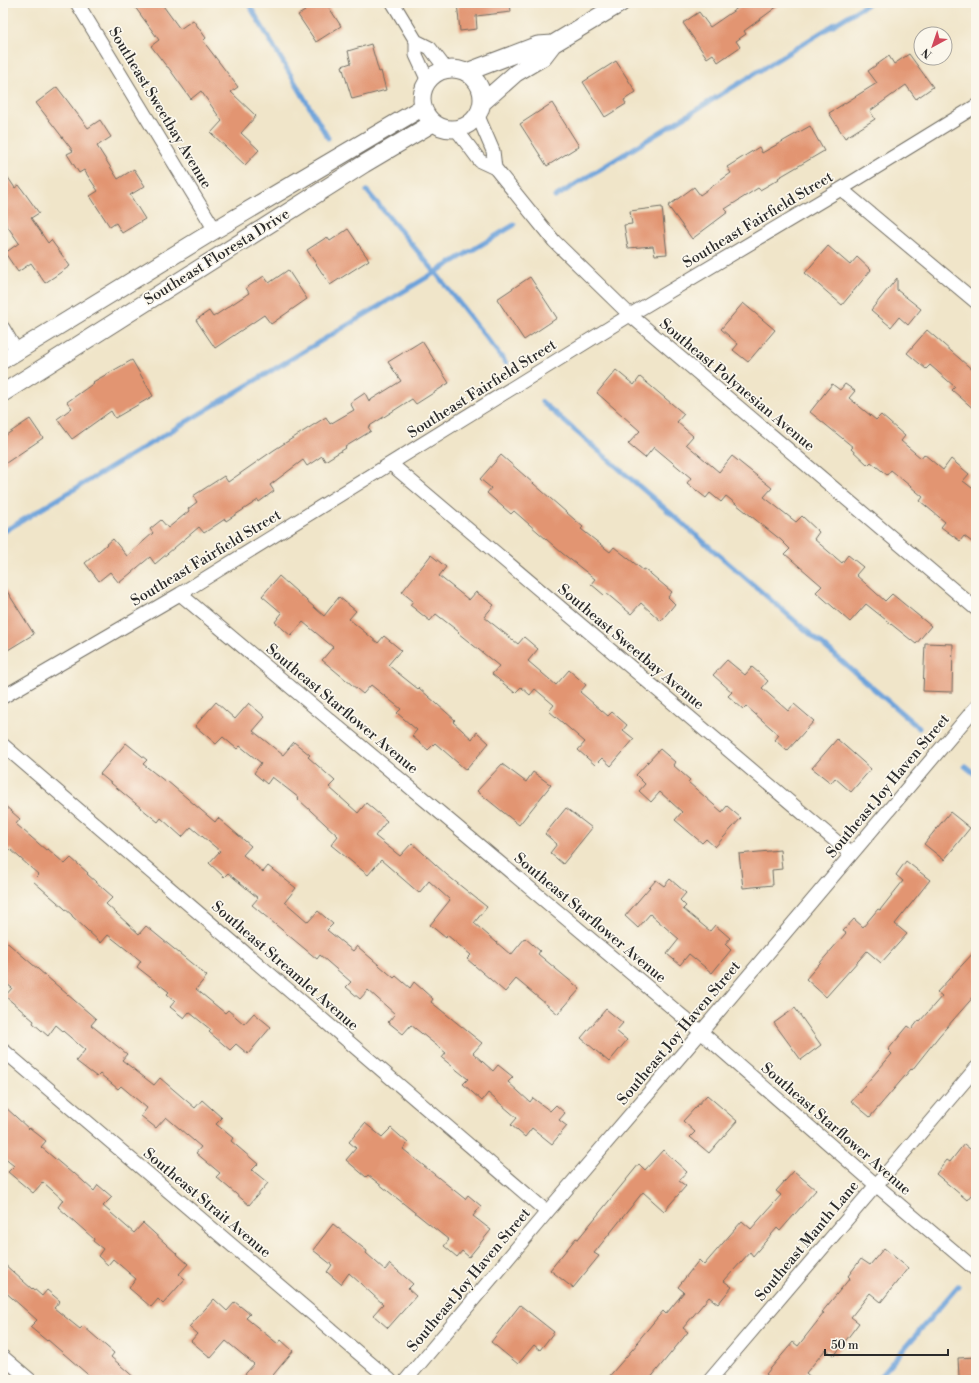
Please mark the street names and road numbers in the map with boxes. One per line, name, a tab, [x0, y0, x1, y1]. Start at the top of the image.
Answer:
street label: Southeast Sweetbay Avenue	[104, 24, 216, 192]
street label: Southeast Fairfield Street	[679, 167, 837, 272]
street label: Southeast Floresta Drive	[141, 204, 293, 310]
street label: Southeast Polynesian Avenue	[655, 314, 819, 456]
street label: Southeast Fairfield Street	[404, 335, 561, 443]
street label: Southeast Fairfield Street	[127, 505, 285, 610]
street label: Southeast Sweetbay Avenue	[554, 580, 708, 714]
street label: Southeast Starflower Avenue	[262, 640, 422, 778]
street label: Southeast Joy Haven Street	[822, 710, 954, 862]
street label: Southeast Starflower Avenue	[510, 849, 670, 987]
street label: Southeast Streamlet Avenue	[208, 897, 362, 1035]
street label: Southeast Joy Haven Street	[613, 957, 745, 1109]
street label: Southeast Starflower Avenue	[757, 1059, 915, 1199]
street label: Southeast Strait Avenue	[139, 1144, 275, 1262]
street label: Southeast Manth Lane	[751, 1177, 863, 1305]
street label: Southeast Joy Haven Street	[403, 1204, 535, 1356]

